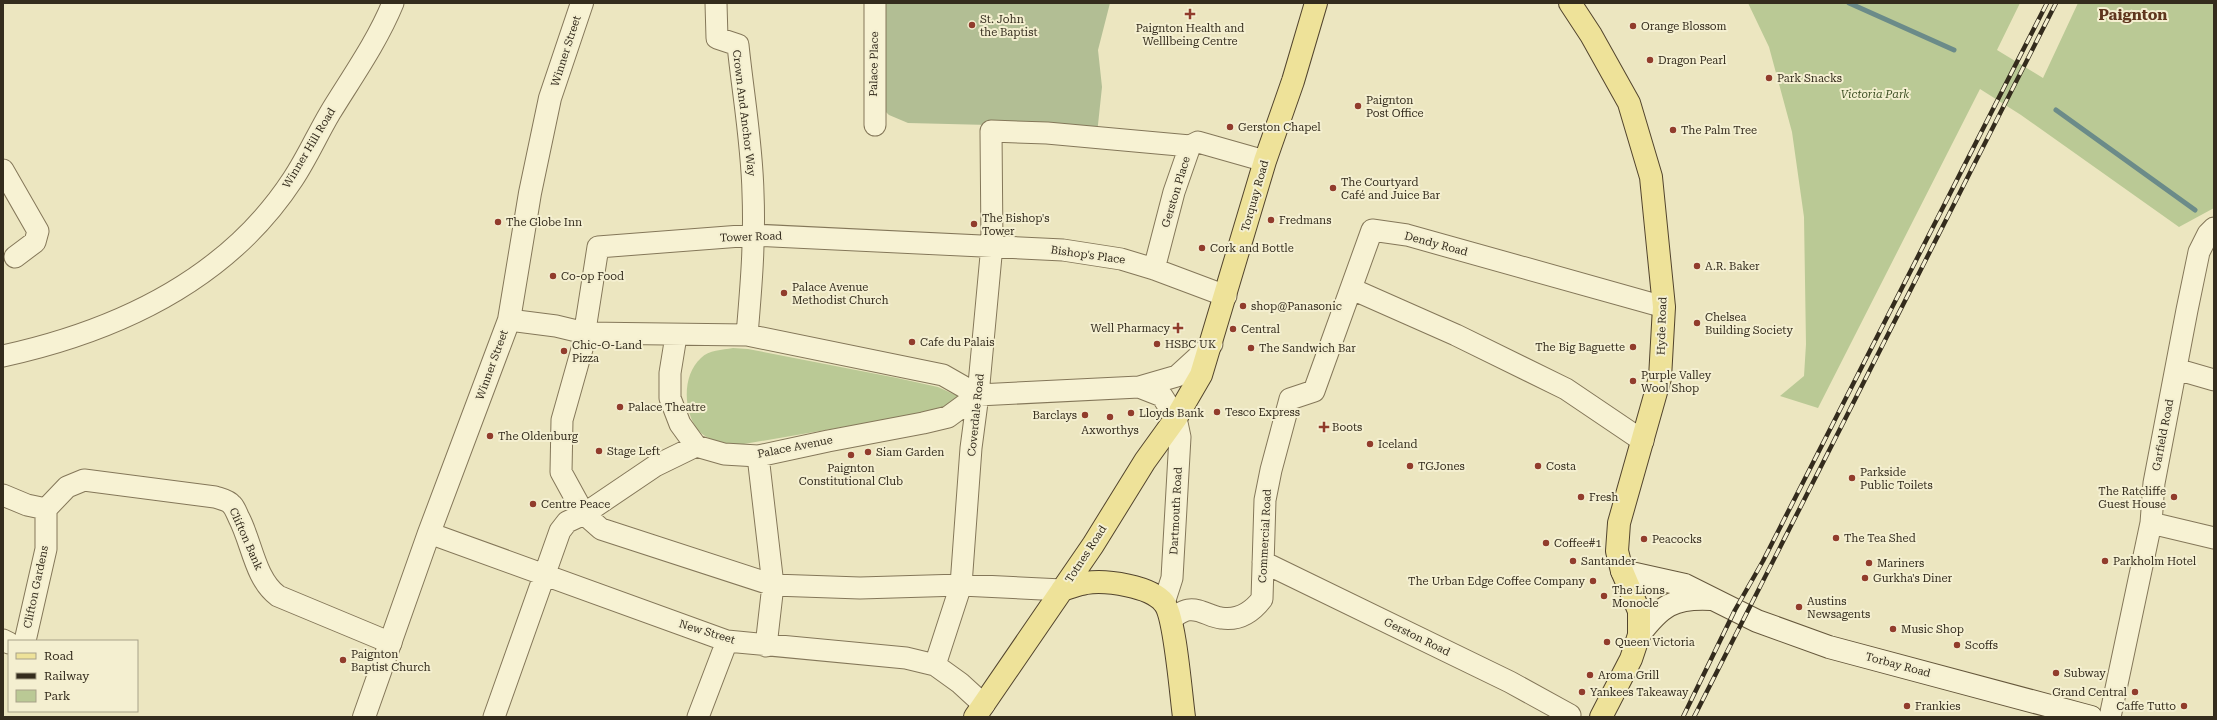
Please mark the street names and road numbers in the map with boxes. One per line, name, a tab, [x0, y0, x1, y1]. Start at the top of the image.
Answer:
street label: Winner Street	[548, 14, 584, 88]
street label: Palace Place	[867, 31, 881, 97]
street label: Crown And Anchor Way	[730, 49, 758, 178]
street label: Winner Hill Road	[280, 105, 338, 191]
street label: Gerston Place	[1159, 155, 1193, 229]
street label: Torquay Road	[1239, 159, 1271, 233]
street label: Tower Road	[720, 229, 782, 245]
street label: Dendy Road	[1403, 229, 1469, 259]
street label: Bishop's Place	[1050, 243, 1126, 267]
street label: Hyde Road	[1654, 297, 1670, 355]
street label: Winner Street	[473, 328, 511, 402]
street label: Coverdale Road	[965, 373, 987, 457]
street label: Garfield Road	[2150, 398, 2176, 472]
street label: Palace Avenue	[756, 433, 834, 461]
street label: Dartmouth Road	[1167, 467, 1185, 555]
street label: Commercial Road	[1256, 489, 1274, 583]
street label: Clifton Bank	[226, 506, 266, 572]
street label: Totnes Road	[1063, 523, 1109, 585]
street label: Clifton Gardens	[21, 544, 51, 630]
street label: Gerston Road	[1382, 615, 1452, 659]
street label: New Street	[677, 617, 737, 647]
street label: Torbay Road	[1864, 650, 1932, 680]

